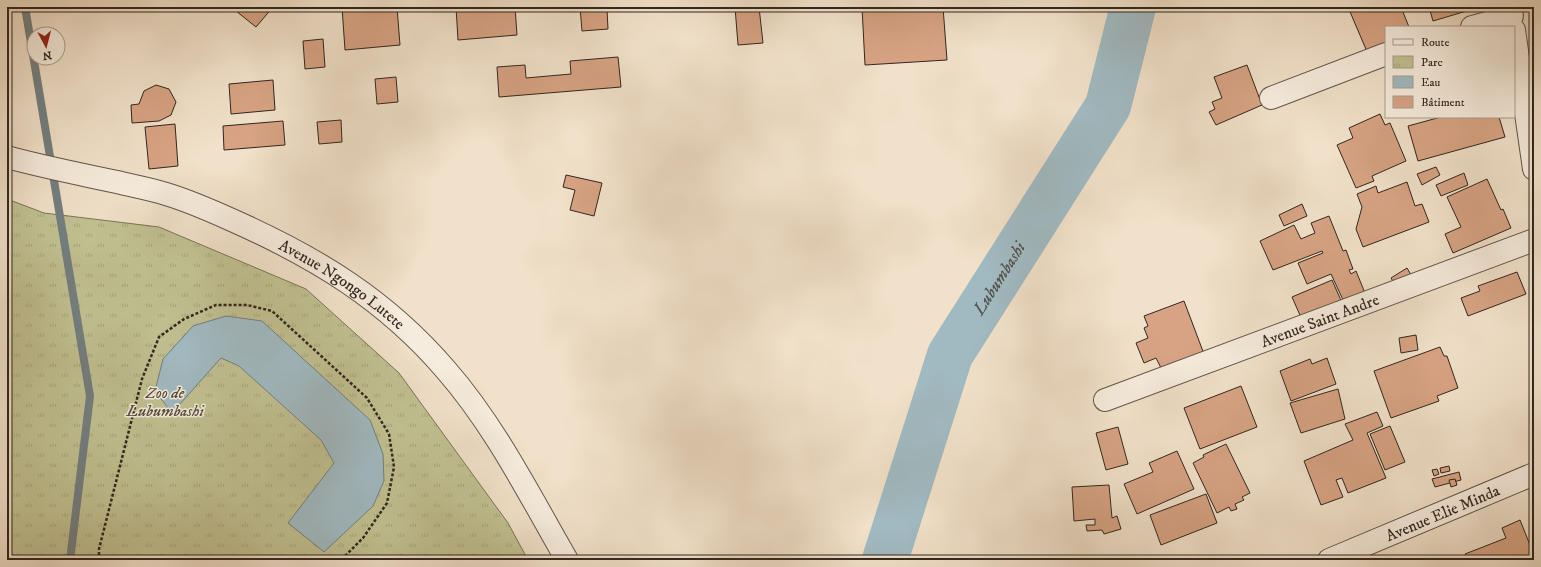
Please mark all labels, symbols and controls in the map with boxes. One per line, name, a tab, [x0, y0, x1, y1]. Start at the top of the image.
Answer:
north arrow	[26, 26, 66, 66]
legend	[1385, 26, 1515, 118]
text: Route	[1421, 35, 1449, 50]
text: N	[42, 47, 52, 62]
text: Parc	[1421, 55, 1443, 70]
text: Eau	[1421, 75, 1441, 90]
text: Bâtiment	[1421, 95, 1465, 110]
street label: Avenue Ngongo Lutete	[275, 235, 409, 334]
water label: Lubumbashi	[968, 237, 1032, 320]
street label: Avenue Saint Andre	[1258, 290, 1382, 352]
park label: Zoo de Lubumbashi	[125, 383, 204, 421]
street label: Avenue Elie Minda	[1383, 480, 1503, 546]

